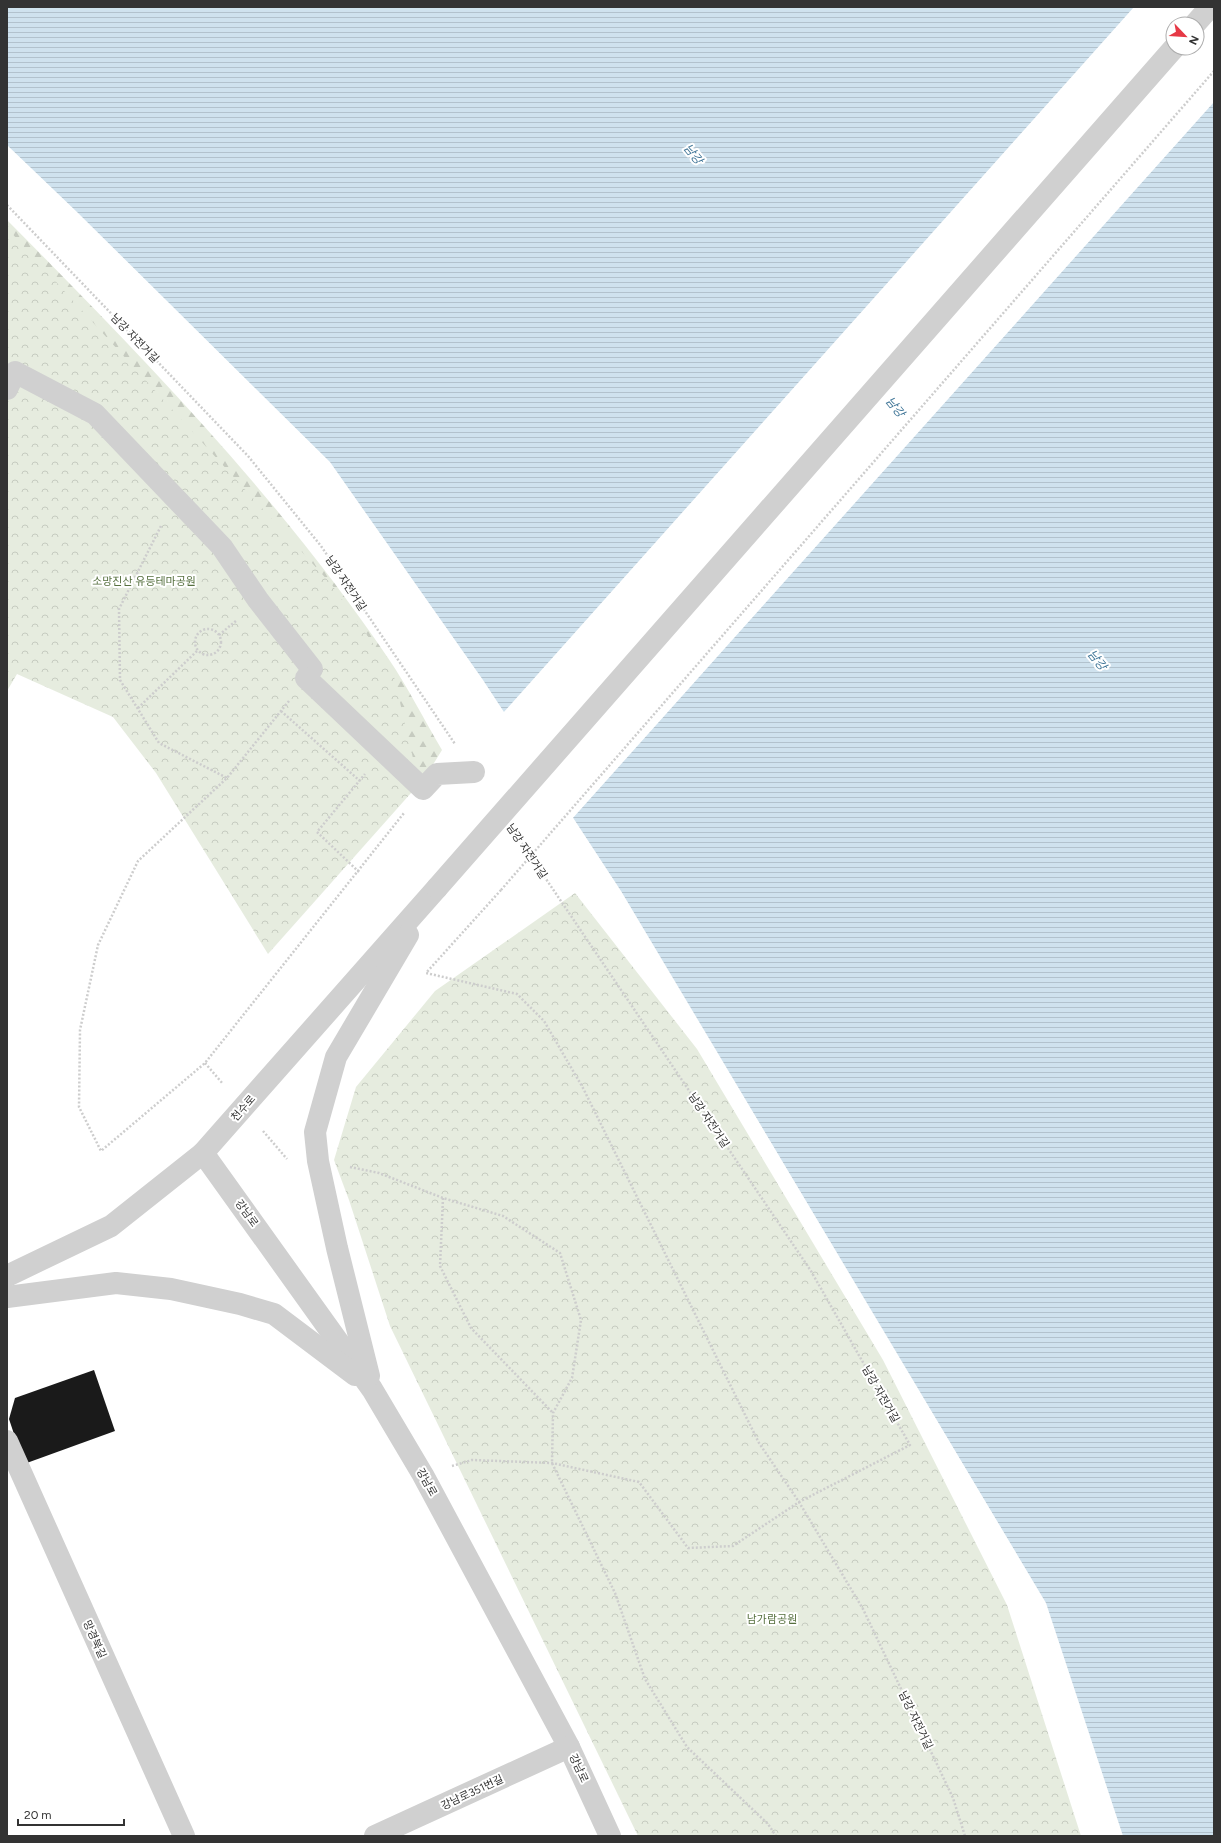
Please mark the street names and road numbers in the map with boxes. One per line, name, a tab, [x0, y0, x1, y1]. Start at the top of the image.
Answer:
street label: 남강 자전거길	[108, 311, 161, 366]
street label: 남강 자전거길	[322, 553, 369, 613]
street label: 남강 자전거길	[503, 821, 550, 881]
street label: 남강 자전거길	[685, 1090, 732, 1150]
street label: 천수로	[229, 1093, 258, 1124]
street label: 강남로	[232, 1197, 261, 1229]
street label: 남강 자전거길	[859, 1364, 902, 1425]
street label: 강남로	[414, 1466, 440, 1499]
street label: 망경북길	[80, 1618, 109, 1660]
street label: 남강 자전거길	[896, 1689, 935, 1752]
street label: 강남로	[566, 1752, 591, 1785]
street label: 강남로351번길	[439, 1772, 506, 1813]

